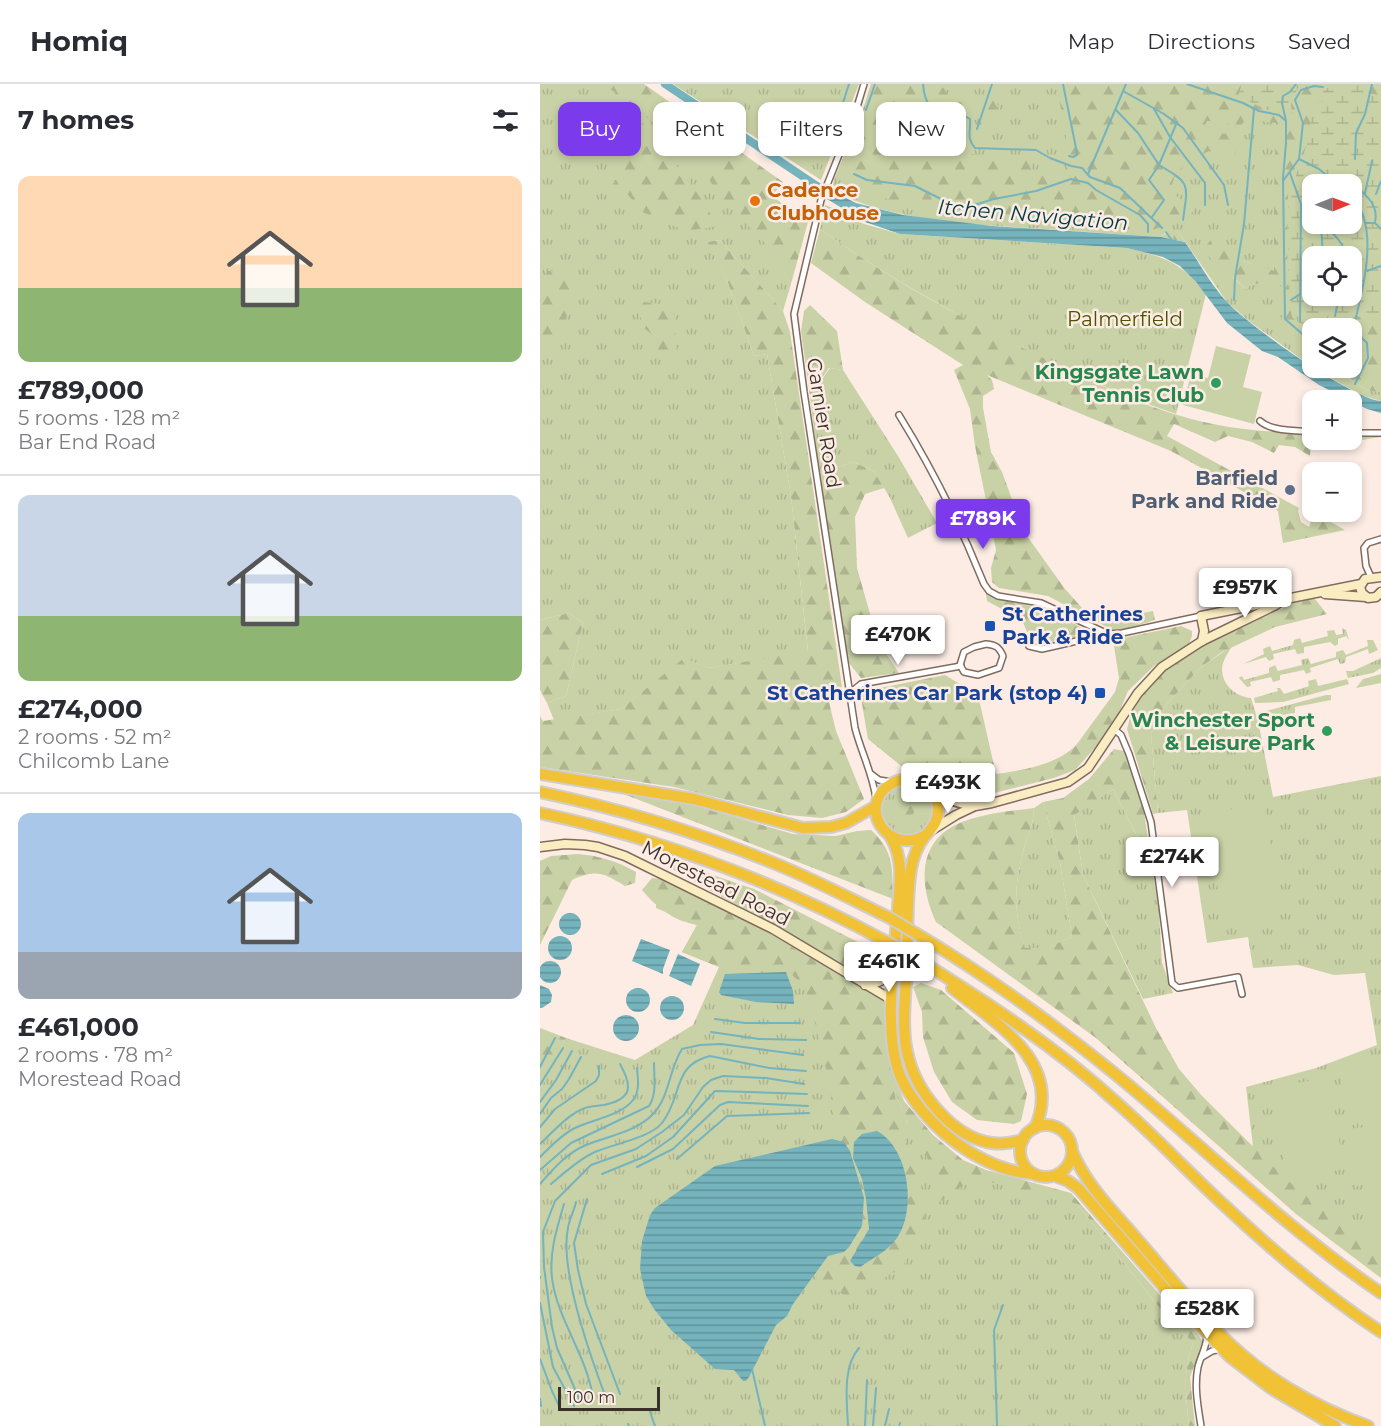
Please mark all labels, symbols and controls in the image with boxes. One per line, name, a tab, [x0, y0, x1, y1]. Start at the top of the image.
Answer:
text: Homiq	[30, 24, 128, 58]
text: Map	[1068, 29, 1114, 54]
text: Directions	[1147, 29, 1255, 54]
text: Saved	[1288, 29, 1351, 54]
chip: Buy	[558, 102, 641, 156]
chip: Rent	[653, 102, 746, 156]
chip: Filters	[758, 102, 864, 156]
chip: New	[876, 102, 966, 156]
text: 7 homes	[18, 104, 134, 136]
icon: filters	[489, 104, 522, 137]
north arrow	[1302, 174, 1362, 234]
map controls	[1302, 174, 1362, 522]
place label: Cadence Clubhouse	[767, 178, 879, 225]
marker: Cadence Clubhouse	[748, 194, 762, 208]
water label: Itchen Navigation	[937, 194, 1129, 235]
icon: home	[216, 215, 324, 323]
button: locate	[1302, 246, 1362, 306]
park label: Palmerfield	[1067, 307, 1183, 331]
button: layers	[1302, 318, 1362, 378]
street label: Garnier Road	[802, 356, 846, 490]
place label: Kingsgate Lawn Tennis Club	[1035, 360, 1204, 407]
text: £789,000	[18, 374, 144, 406]
marker: Kingsgate Lawn Tennis Club	[1209, 376, 1223, 390]
button: +	[1302, 390, 1362, 450]
text: 5 rooms · 128 m²	[18, 406, 180, 430]
text: Bar End Road	[18, 430, 156, 454]
button: −	[1302, 462, 1362, 522]
place label: Barfield Park and Ride	[1131, 466, 1278, 513]
marker: Barfield Park and Ride	[1283, 483, 1297, 497]
pin: £789K	[941, 499, 1025, 550]
text: £789K	[950, 506, 1016, 530]
icon: home	[216, 534, 324, 642]
pin: £957K	[1203, 568, 1287, 619]
text: £957K	[1213, 575, 1277, 599]
place label: St Catherines Park & Ride	[1002, 602, 1143, 649]
pin: £470K	[856, 615, 940, 666]
marker: St Catherines Park & Ride	[983, 619, 997, 633]
text: £470K	[865, 622, 931, 646]
place label: St Catherines Car Park (stop 4)	[767, 681, 1088, 705]
marker: St Catherines Car Park (stop 4)	[1093, 686, 1107, 700]
text: £274,000	[18, 693, 143, 725]
place label: Winchester Sport & Leisure Park	[1130, 708, 1316, 755]
marker: Winchester Sport & Leisure Park	[1320, 724, 1334, 738]
text: 2 rooms · 52 m²	[18, 725, 172, 749]
text: Chilcomb Lane	[18, 749, 169, 773]
pin: £493K	[906, 763, 990, 814]
text: £493K	[915, 770, 981, 794]
street label: Morestead Road	[638, 835, 794, 931]
pin: £274K	[1130, 837, 1214, 888]
text: £274K	[1140, 844, 1204, 868]
icon: home	[216, 852, 324, 960]
pin: £461K	[847, 942, 931, 993]
text: £461K	[858, 949, 920, 973]
text: £461,000	[18, 1011, 139, 1043]
text: 2 rooms · 78 m²	[18, 1043, 173, 1067]
text: Morestead Road	[18, 1067, 182, 1091]
pin: £528K	[1165, 1289, 1249, 1340]
text: £528K	[1175, 1296, 1239, 1320]
scale bar	[558, 1384, 660, 1412]
text: 100 m	[567, 1388, 615, 1407]

